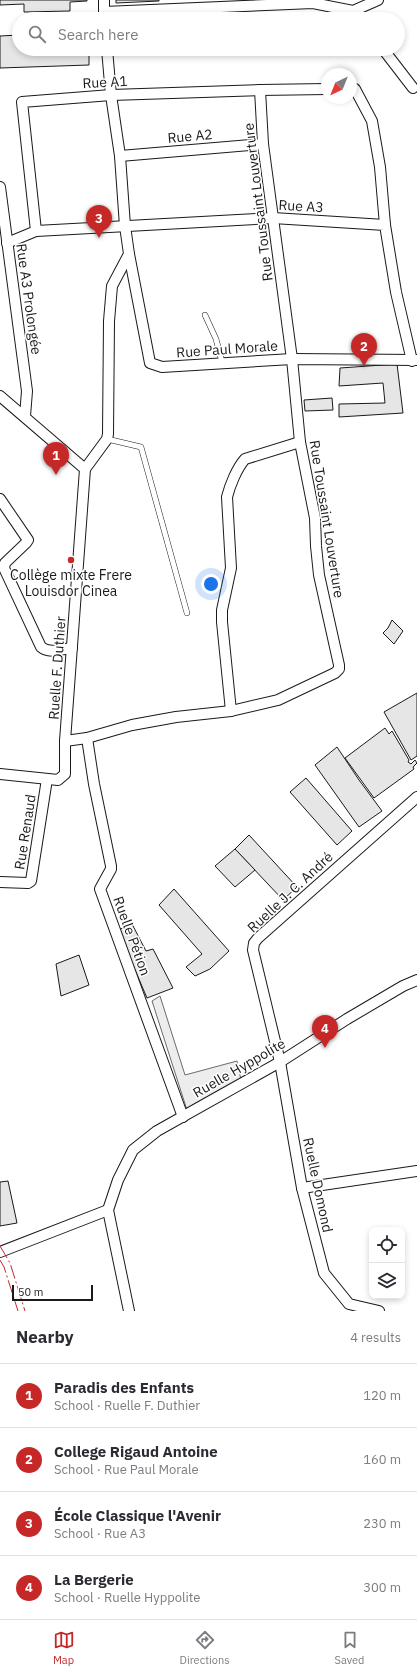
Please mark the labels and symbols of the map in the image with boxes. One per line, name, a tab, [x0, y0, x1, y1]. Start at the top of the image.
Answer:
north arrow	[321, 68, 357, 104]
street label: Rue A1	[82, 72, 128, 92]
street label: Rue Toussaint Louverture	[239, 121, 277, 282]
street label: Rue A2	[167, 125, 213, 147]
street label: Rue A3	[278, 196, 324, 216]
pin: 3	[86, 205, 112, 238]
street label: Rue A3 Prolongée	[12, 242, 46, 356]
pin: 2	[351, 333, 377, 366]
street label: Rue Paul Morale	[175, 336, 279, 362]
street label: Rue Toussaint Louverture	[306, 439, 348, 599]
pin: 1	[43, 442, 69, 475]
marker: Collège mixte Frere Louisdor Cinea	[66, 555, 76, 565]
place label: Collège mixte Frere Louisdor Cinea	[10, 566, 132, 600]
your location	[201, 574, 221, 594]
street label: Ruelle F. Duthier	[44, 616, 70, 720]
street label: Rue Renaud	[10, 793, 40, 871]
street label: Ruelle J. C. André	[243, 847, 337, 936]
street label: Ruelle Pétion	[109, 894, 155, 978]
pin: 4	[312, 1015, 338, 1048]
street label: Ruelle Hyppolite	[189, 1034, 289, 1102]
street label: Ruelle Domond	[299, 1136, 337, 1234]
scale bar	[12, 1283, 93, 1302]

